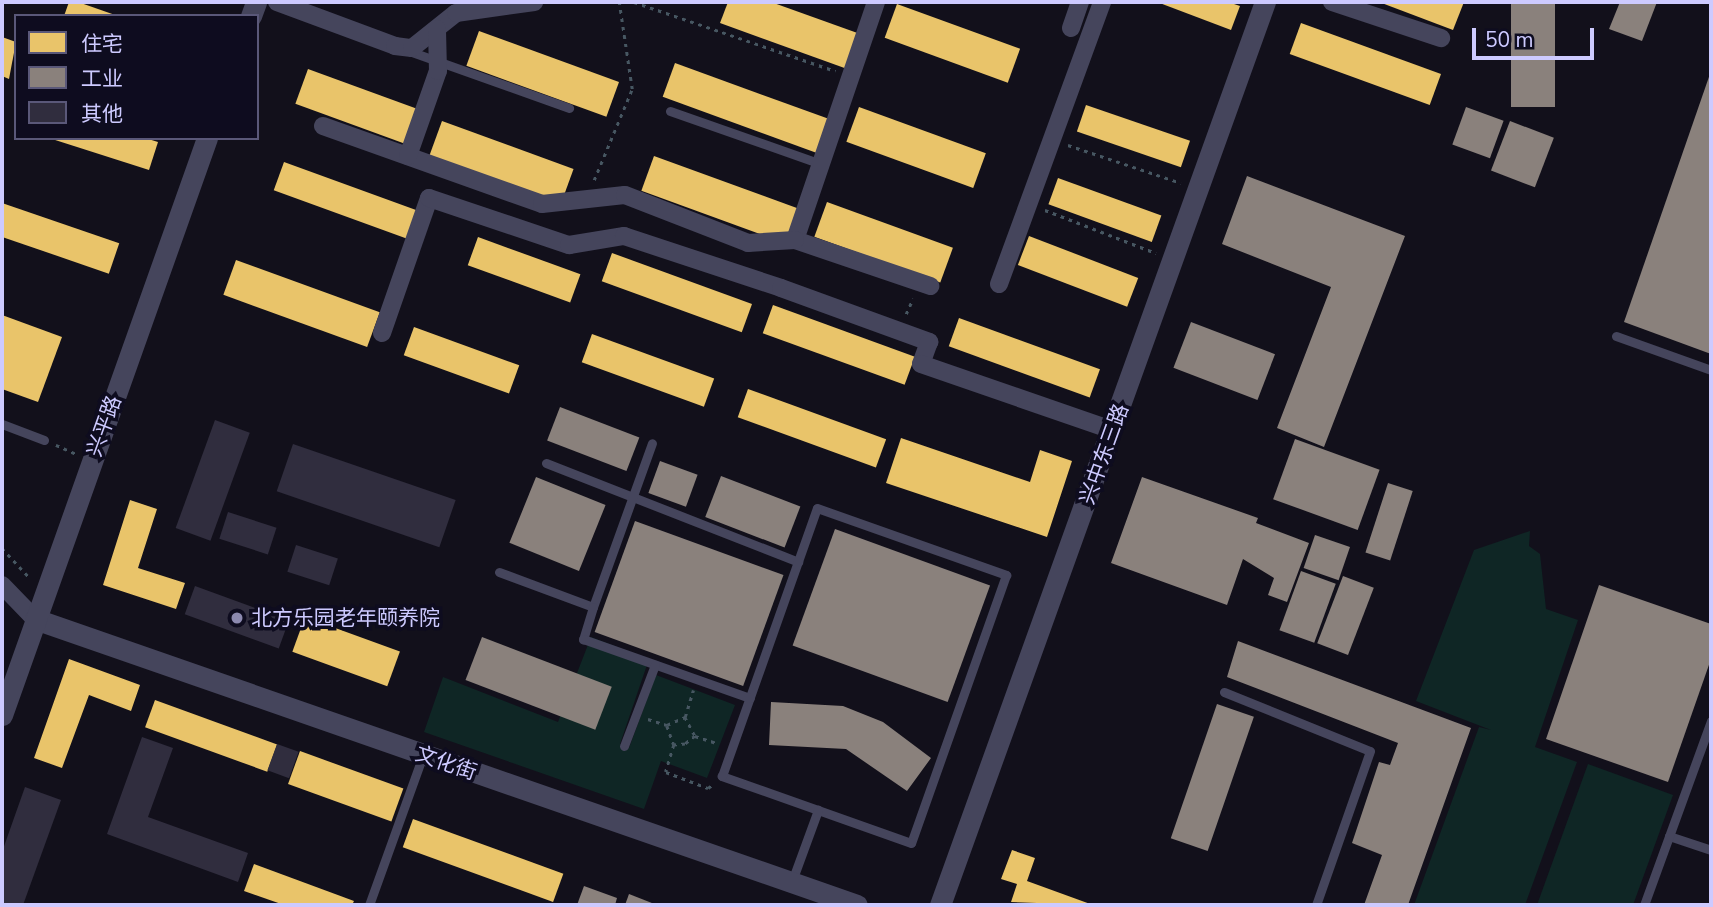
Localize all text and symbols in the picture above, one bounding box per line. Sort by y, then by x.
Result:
legend [14,14,259,140]
scale bar [1475,14,1598,58]
text: 50 m [1485,26,1534,54]
text: 住宅 [81,30,123,58]
text: 工业 [81,65,123,93]
text: 其他 [81,100,123,128]
street label: 兴平路 [81,392,127,460]
street label: 兴中东三路 [1074,400,1134,508]
place label: 北方乐园老年颐养院 [251,605,440,631]
marker: 北方乐园老年颐养院 [229,610,245,626]
street label: 文化街 [412,741,480,785]

